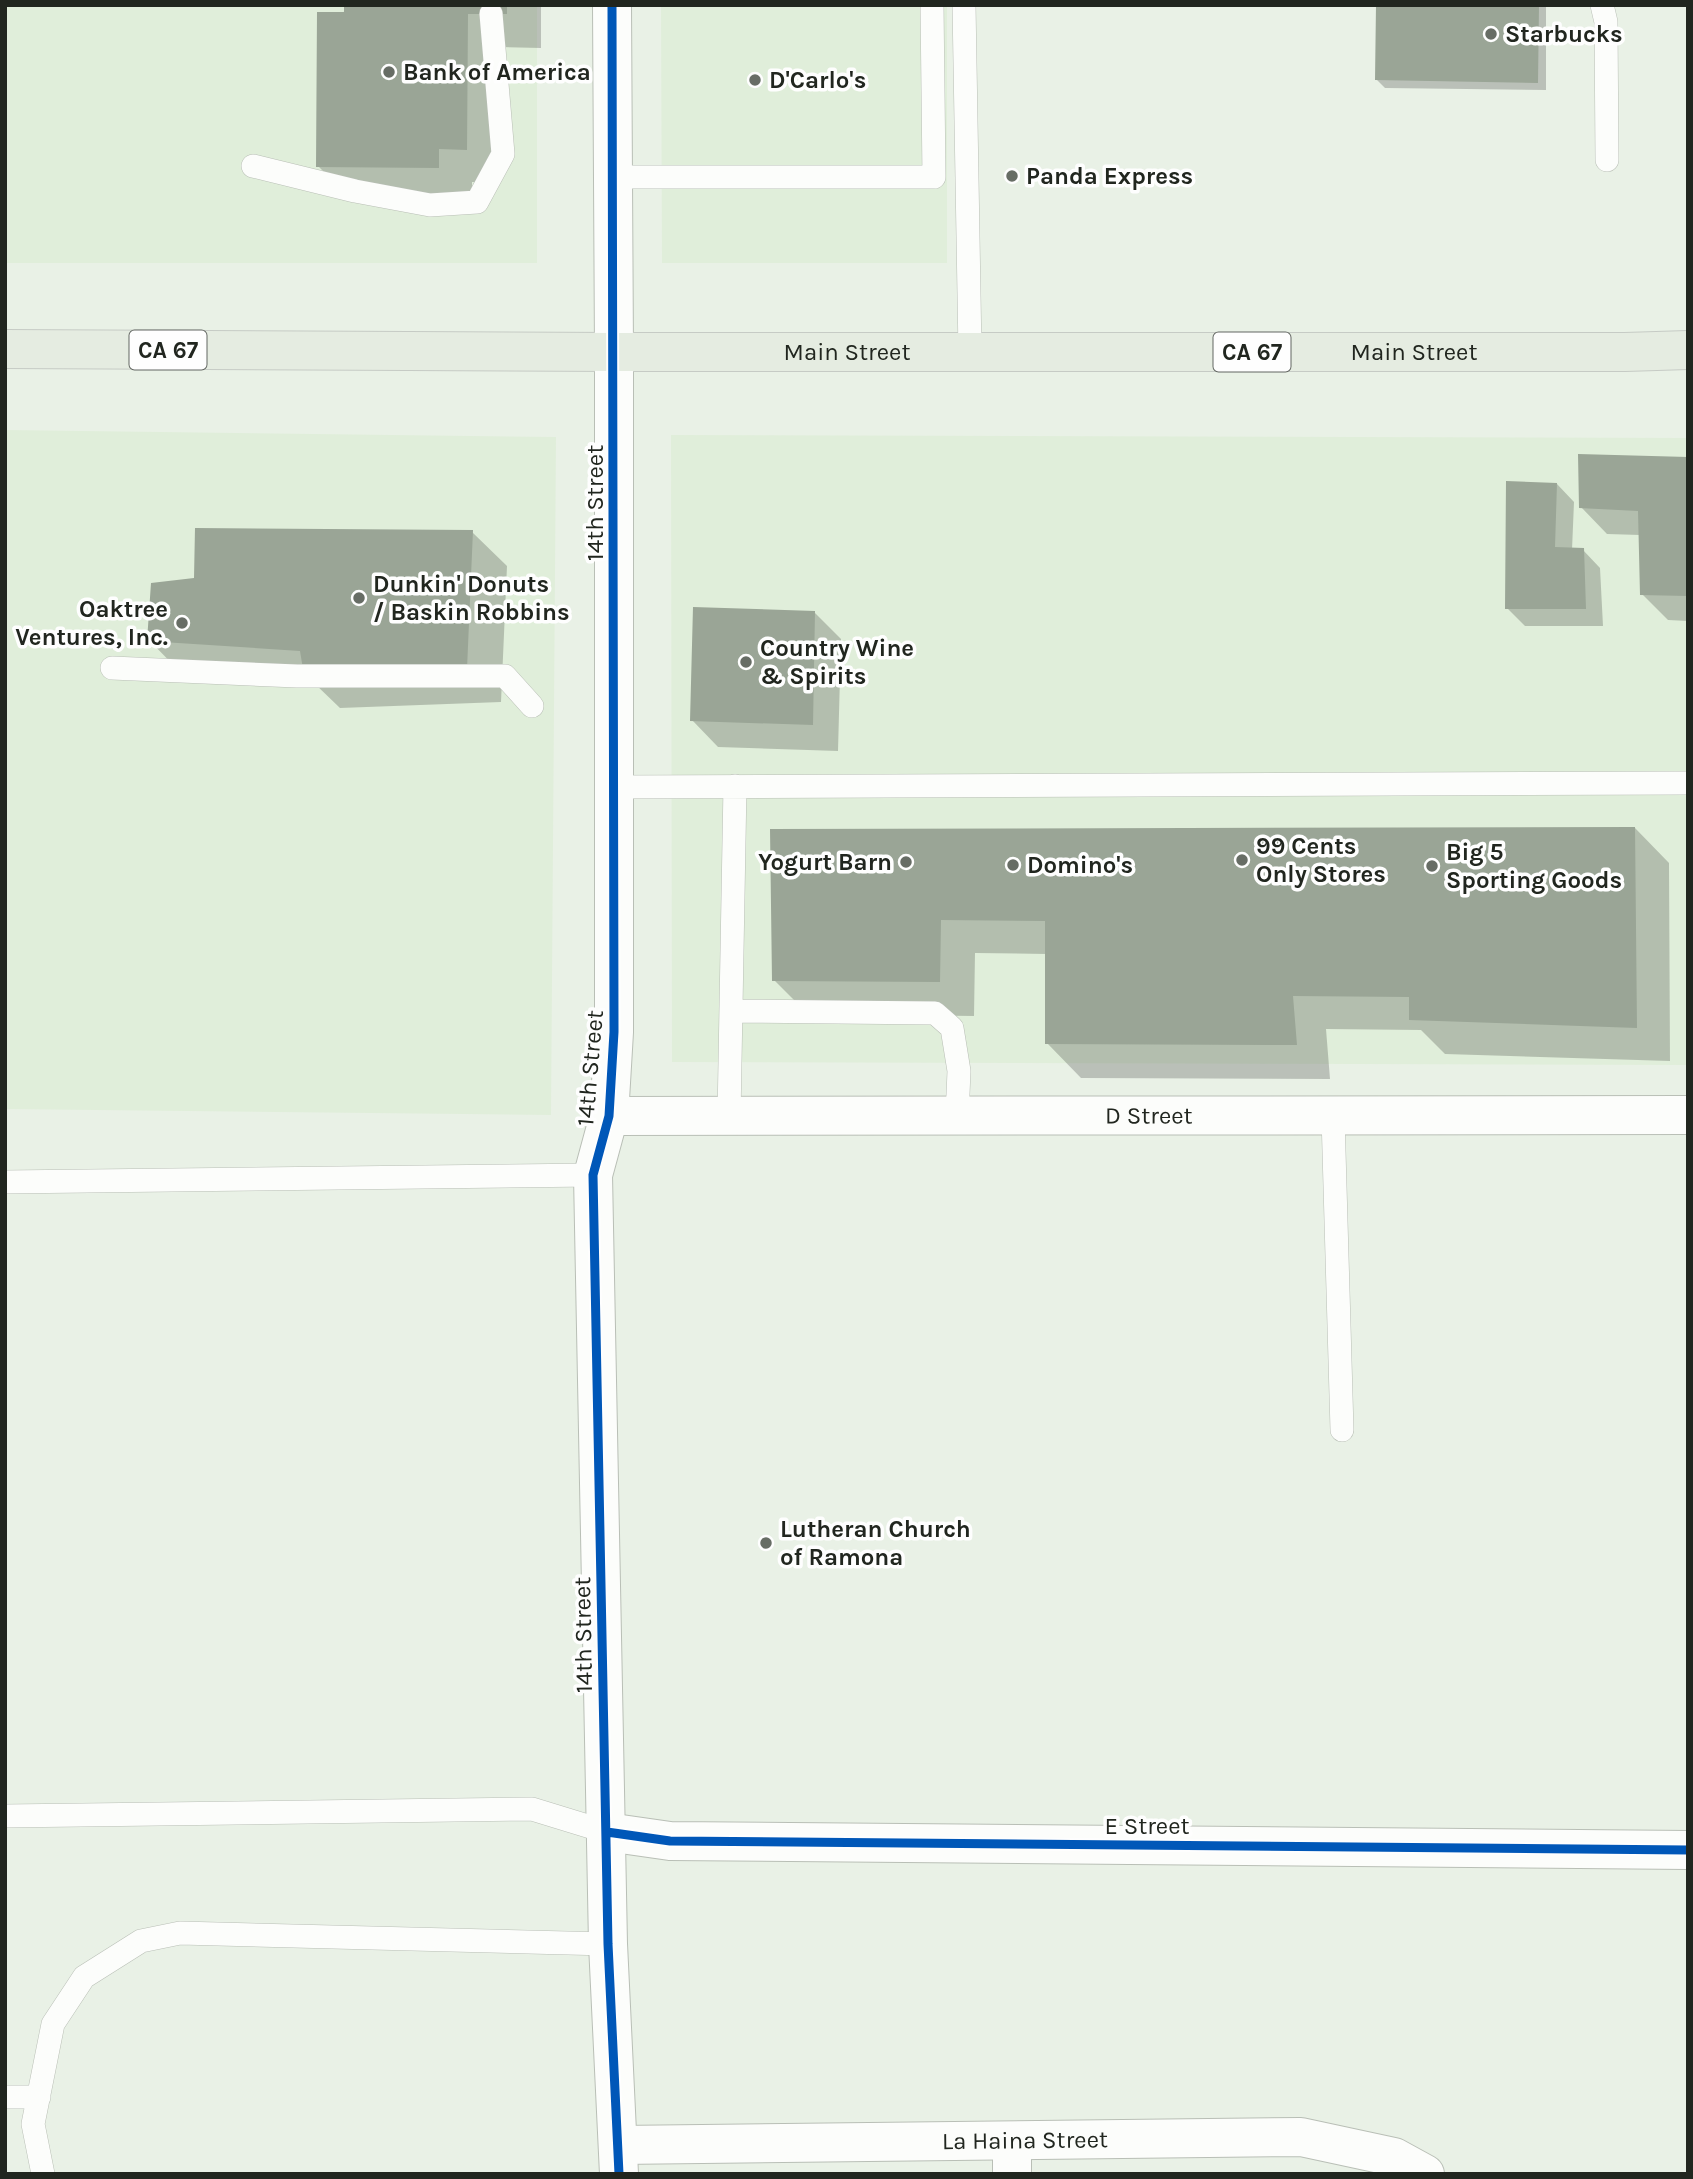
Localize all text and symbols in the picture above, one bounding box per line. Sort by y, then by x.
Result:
place label: Starbucks [1505,20,1623,48]
marker: Starbucks [1483,26,1499,42]
place label: Bank of America [403,58,591,86]
marker: Bank of America [381,64,397,80]
place label: D'Carlo's [769,66,866,94]
marker: D'Carlo's [747,72,763,88]
place label: Panda Express [1026,162,1193,190]
marker: Panda Express [1004,168,1020,184]
road number: CA 67 [130,330,206,370]
road number: CA 67 [1214,332,1290,372]
street label: Main Street [784,338,910,366]
street label: Main Street [1351,338,1477,366]
street label: 14th Street [581,445,609,561]
place label: Dunkin' Donuts / Baskin Robbins [373,570,570,626]
marker: Dunkin' Donuts / Baskin Robbins [351,590,367,606]
place label: Oaktree Ventures, Inc. [15,595,168,651]
marker: Oaktree Ventures, Inc. [174,615,190,631]
place label: Country Wine & Spirits [760,634,914,690]
marker: Country Wine & Spirits [738,654,754,670]
place label: 99 Cents Only Stores [1256,832,1386,888]
place label: Big 5 Sporting Goods [1446,838,1622,894]
place label: Yogurt Barn [758,848,892,876]
place label: Domino's [1027,851,1133,879]
marker: 99 Cents Only Stores [1234,852,1250,868]
marker: Yogurt Barn [898,854,914,870]
marker: Domino's [1005,857,1021,873]
marker: Big 5 Sporting Goods [1424,858,1440,874]
street label: 14th Street [571,1009,609,1127]
street label: D Street [1105,1101,1193,1130]
place label: Lutheran Church of Ramona [780,1515,971,1571]
marker: Lutheran Church of Ramona [758,1535,774,1551]
street label: 14th Street [568,1577,598,1693]
street label: E Street [1104,1812,1190,1840]
street label: La Haina Street [942,2125,1108,2155]

